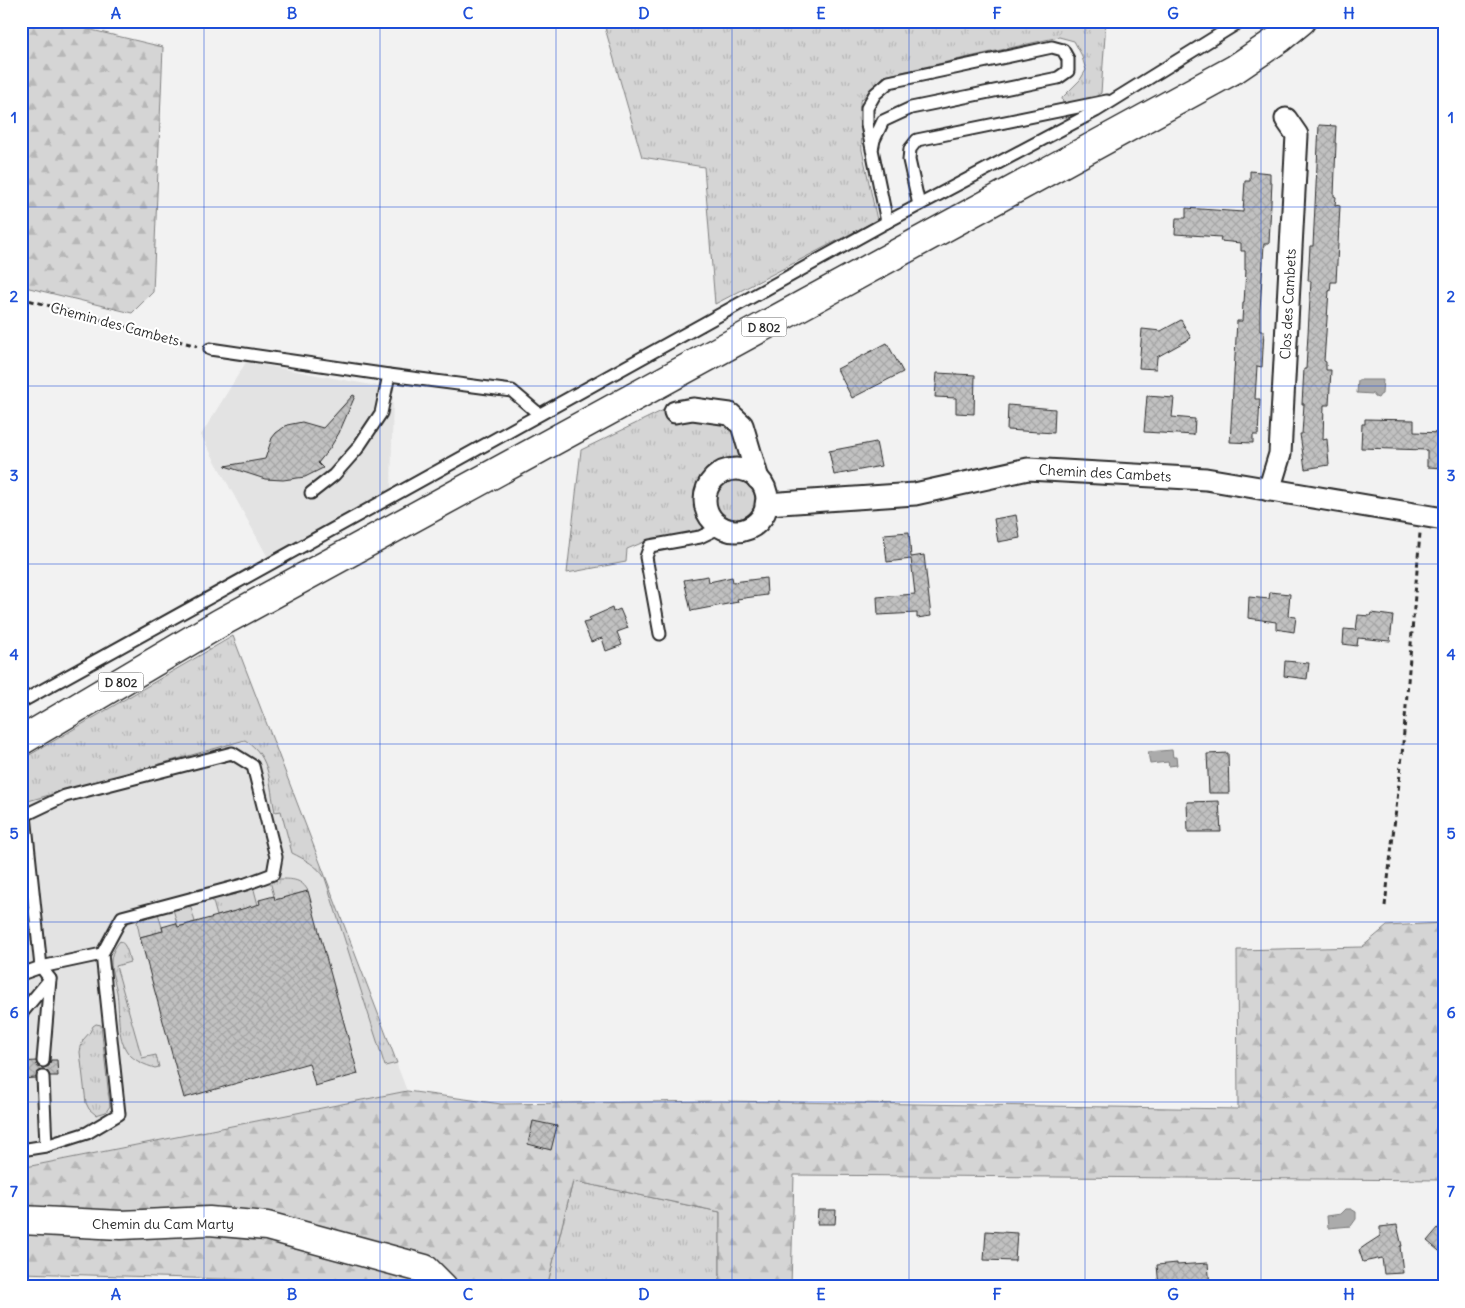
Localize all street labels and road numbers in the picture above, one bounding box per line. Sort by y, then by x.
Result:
street label: Clos des Cambets [1276,248,1300,360]
street label: Chemin des Cambets [49,298,181,350]
road number: D 802 [742,318,786,337]
street label: Chemin des Cambets [1038,461,1172,485]
road number: D 802 [98,672,144,692]
street label: Chemin du Cam Marty [92,1215,234,1233]

